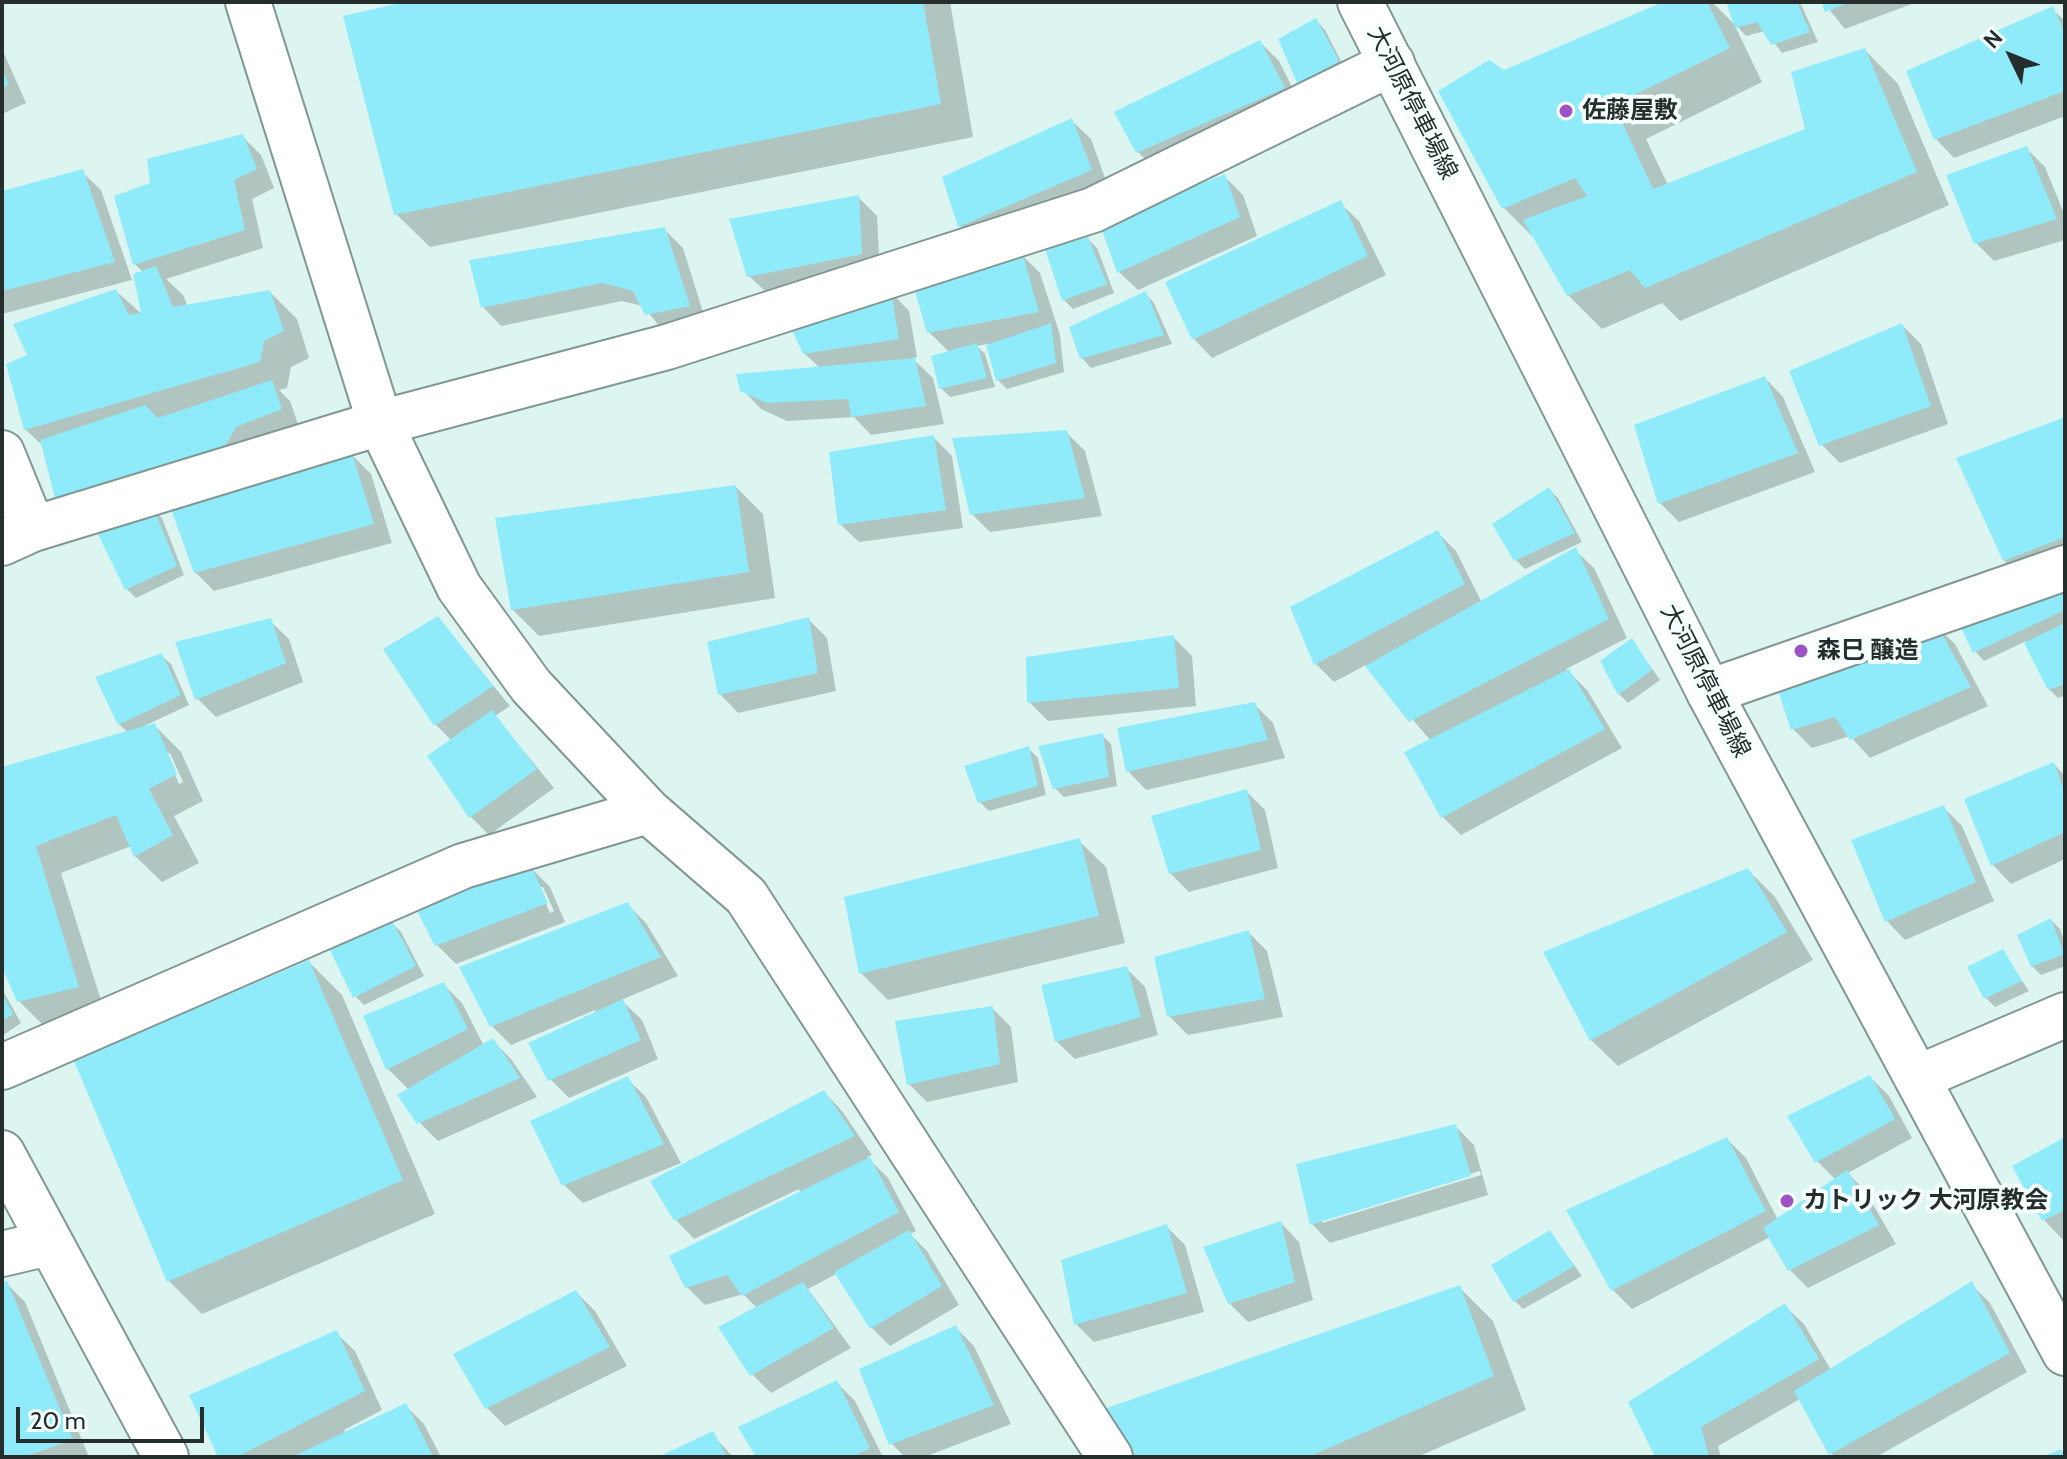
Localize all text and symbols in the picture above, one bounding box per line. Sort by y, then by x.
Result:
north arrow [1971,16,2051,96]
street label: 大河原停車場線 [1361,22,1463,184]
text: N [1978,24,2008,54]
place label: 佐藤屋敷 [1582,97,1678,125]
marker: 佐藤屋敷 [1557,102,1575,120]
street label: 大河原停車場線 [1654,600,1756,762]
place label: 森巳 醸造 [1817,637,1918,665]
marker: 森巳 醸造 [1792,642,1810,660]
place label: カトリック 大河原教会 [1803,1187,2048,1215]
marker: カトリック 大河原教会 [1778,1192,1796,1210]
scale bar [20,1391,208,1441]
text: 20 m [30,1406,86,1435]

